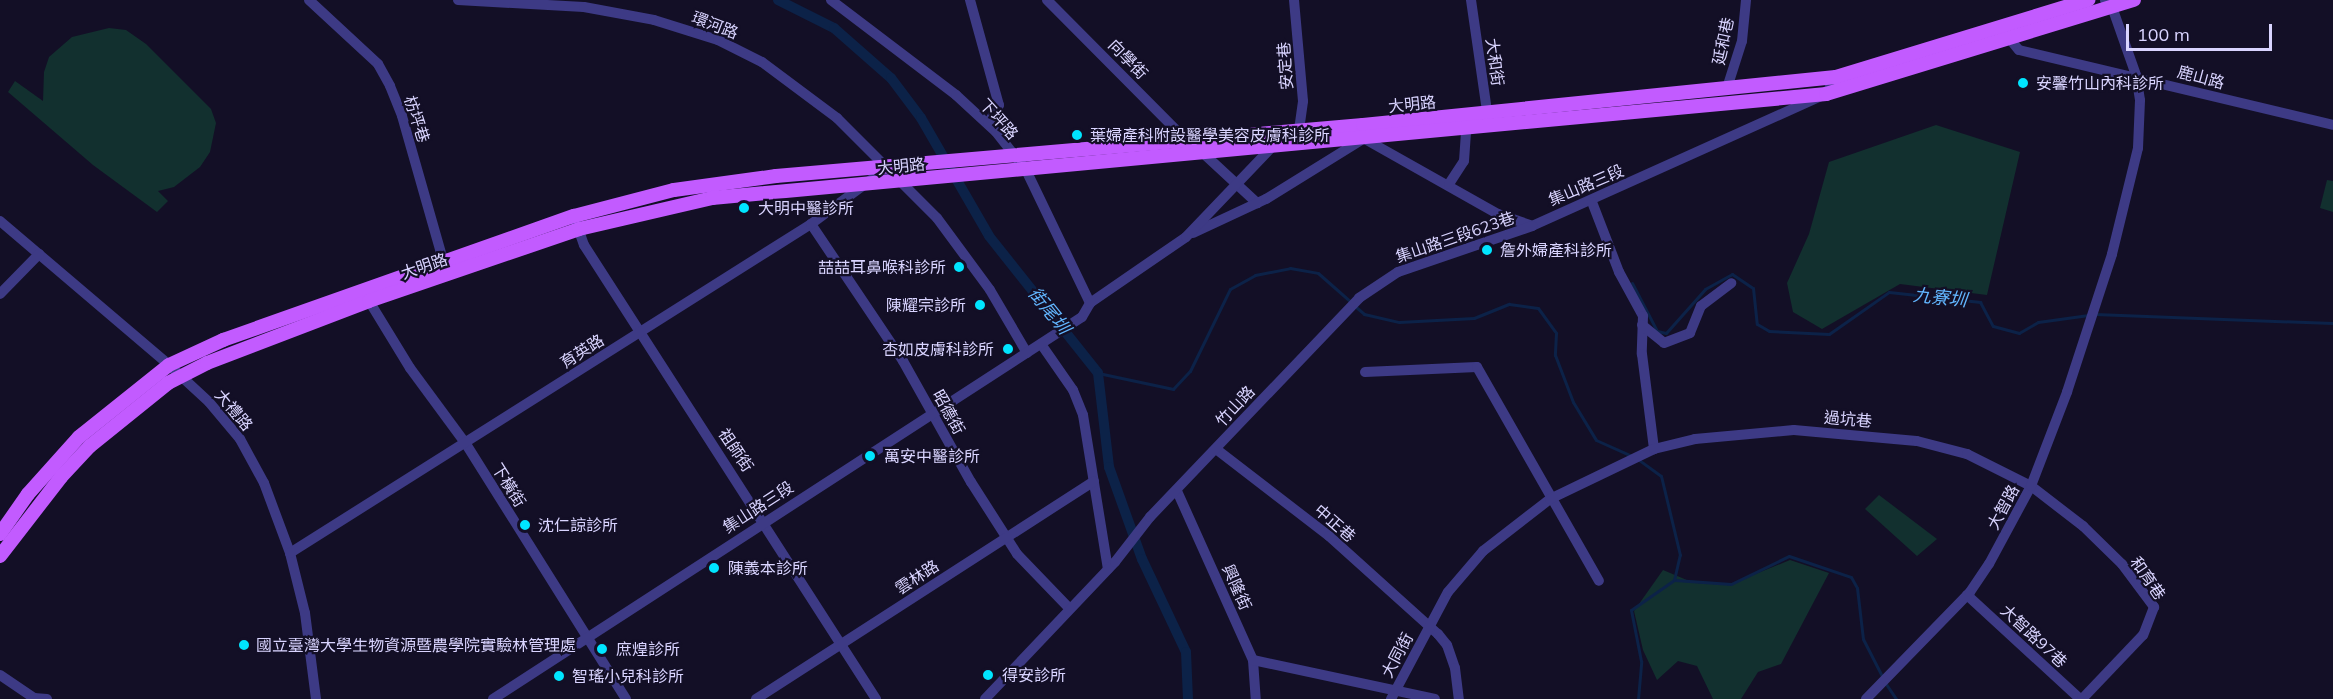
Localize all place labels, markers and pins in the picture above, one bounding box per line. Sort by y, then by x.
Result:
place label: 安馨竹山內科診所 [2036,73,2164,93]
marker: 安馨竹山內科診所 [2014,74,2032,92]
place label: 葉婦產科附設醫學美容皮膚科診所 [1090,125,1330,145]
marker: 葉婦產科附設醫學美容皮膚科診所 [1068,126,1086,144]
place label: 大明中醫診所 [758,198,854,218]
marker: 大明中醫診所 [735,199,753,217]
place label: 詹外婦產科診所 [1500,240,1612,260]
marker: 詹外婦產科診所 [1478,241,1496,259]
place label: 喆喆耳鼻喉科診所 [818,257,946,277]
marker: 喆喆耳鼻喉科診所 [950,258,968,276]
place label: 陳耀宗診所 [886,295,966,315]
marker: 陳耀宗診所 [971,296,989,314]
place label: 杏如皮膚科診所 [882,339,994,359]
marker: 杏如皮膚科診所 [999,340,1017,358]
place label: 萬安中醫診所 [884,446,980,466]
marker: 萬安中醫診所 [861,447,879,465]
place label: 沈仁諒診所 [538,515,618,535]
marker: 沈仁諒診所 [516,516,534,534]
place label: 陳義本診所 [728,558,808,578]
marker: 陳義本診所 [705,559,723,577]
place label: 國立臺灣大學生物資源暨農學院實驗林管理處 [256,635,576,655]
marker: 國立臺灣大學生物資源暨農學院實驗林管理處 [237,638,251,652]
place label: 庶煌診所 [616,639,680,659]
marker: 庶煌診所 [593,640,611,658]
place label: 得安診所 [1002,665,1066,685]
place label: 智瑤小兒科診所 [572,666,684,686]
marker: 得安診所 [979,666,997,684]
marker: 智瑤小兒科診所 [550,667,568,685]

